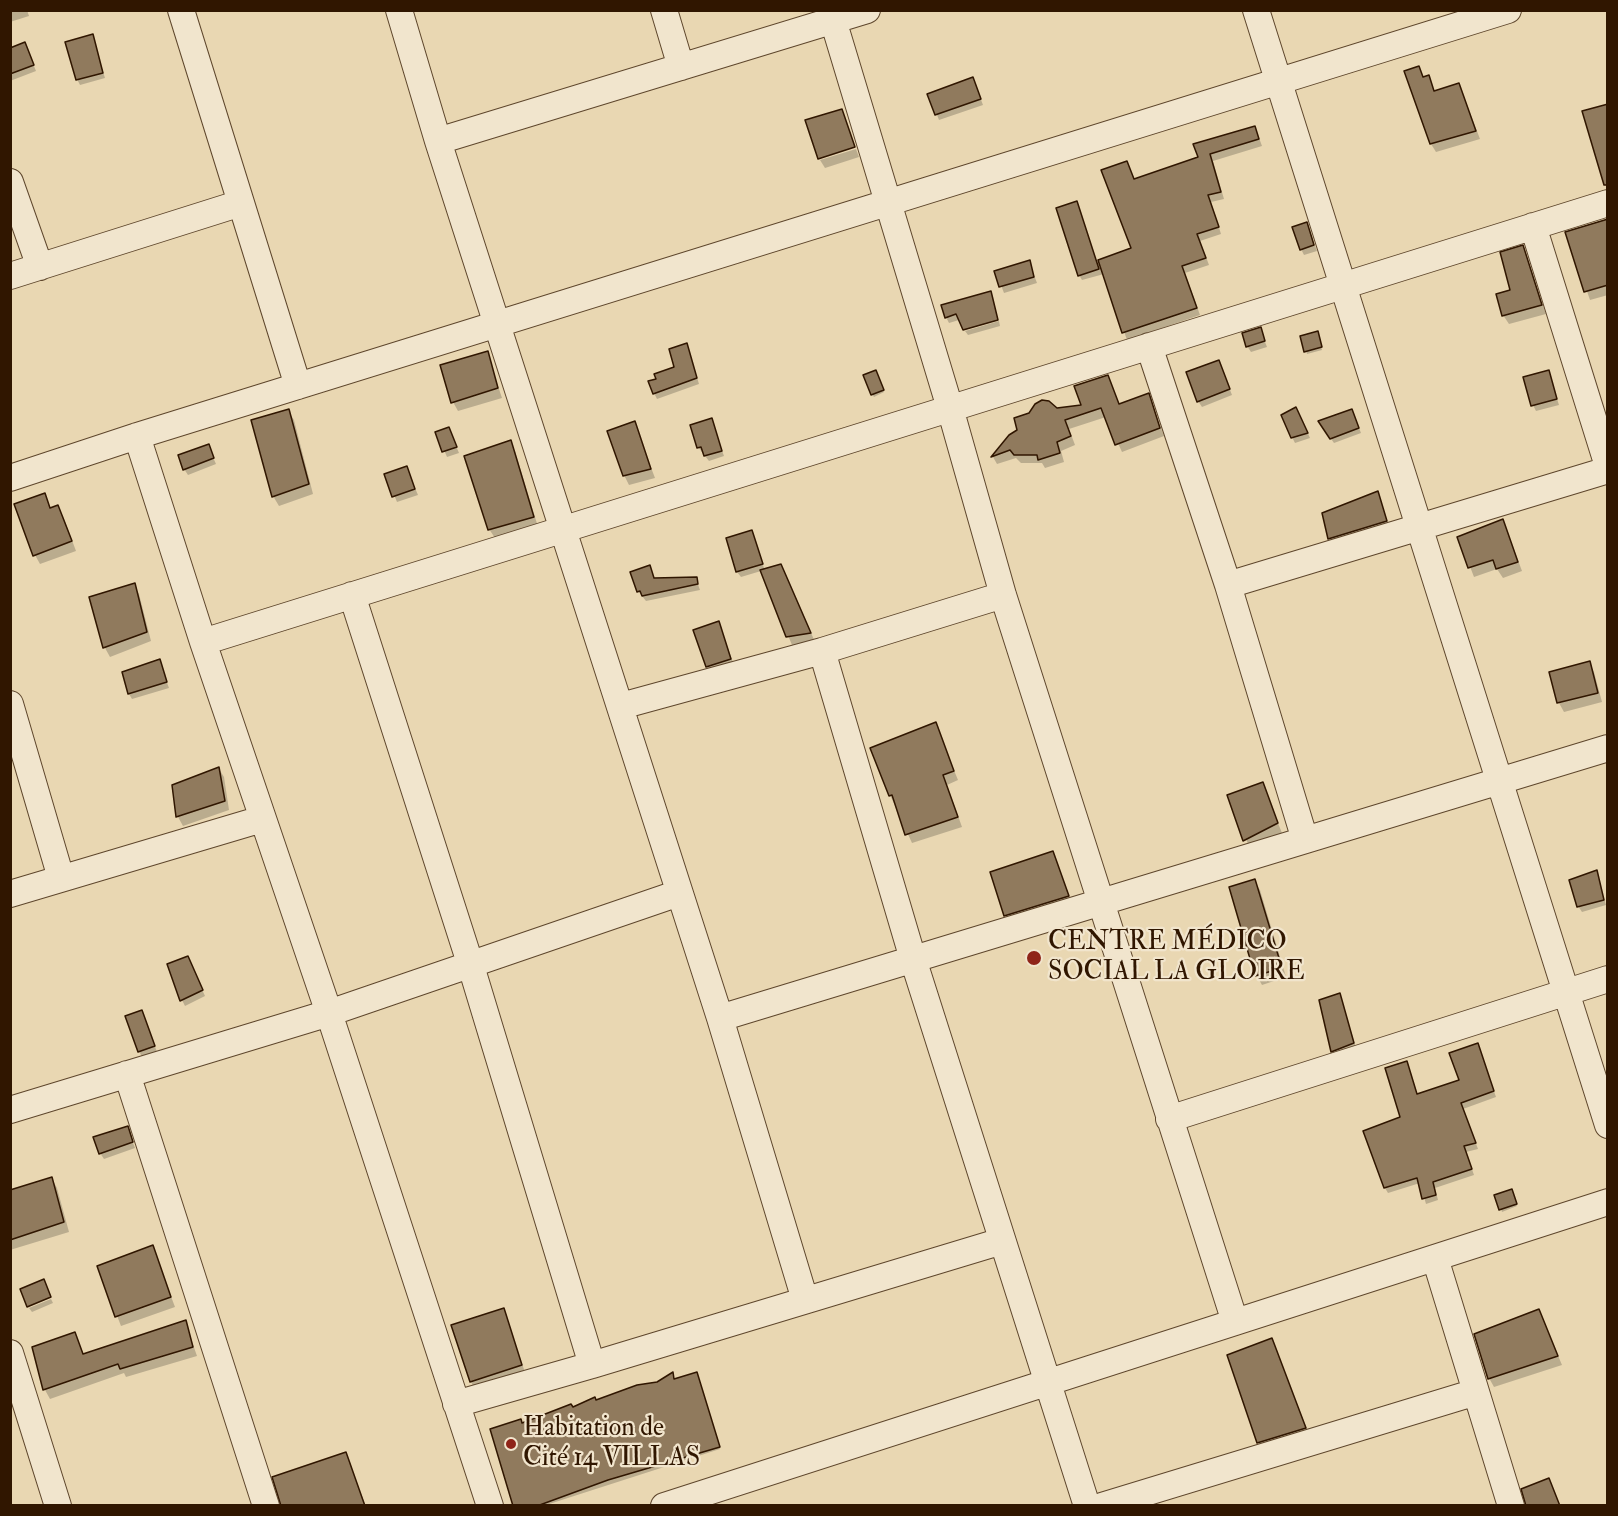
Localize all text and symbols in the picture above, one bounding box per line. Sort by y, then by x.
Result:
place label: CENTRE MÉDICO SOCIAL LA GLOIRE [1048,927,1305,988]
marker: CENTRE MÉDICO SOCIAL LA GLOIRE [1025,949,1043,967]
place label: Habitation de Cité 14 VILLAS [523,1413,700,1474]
marker: Habitation de Cité 14 VILLAS [504,1437,518,1451]

